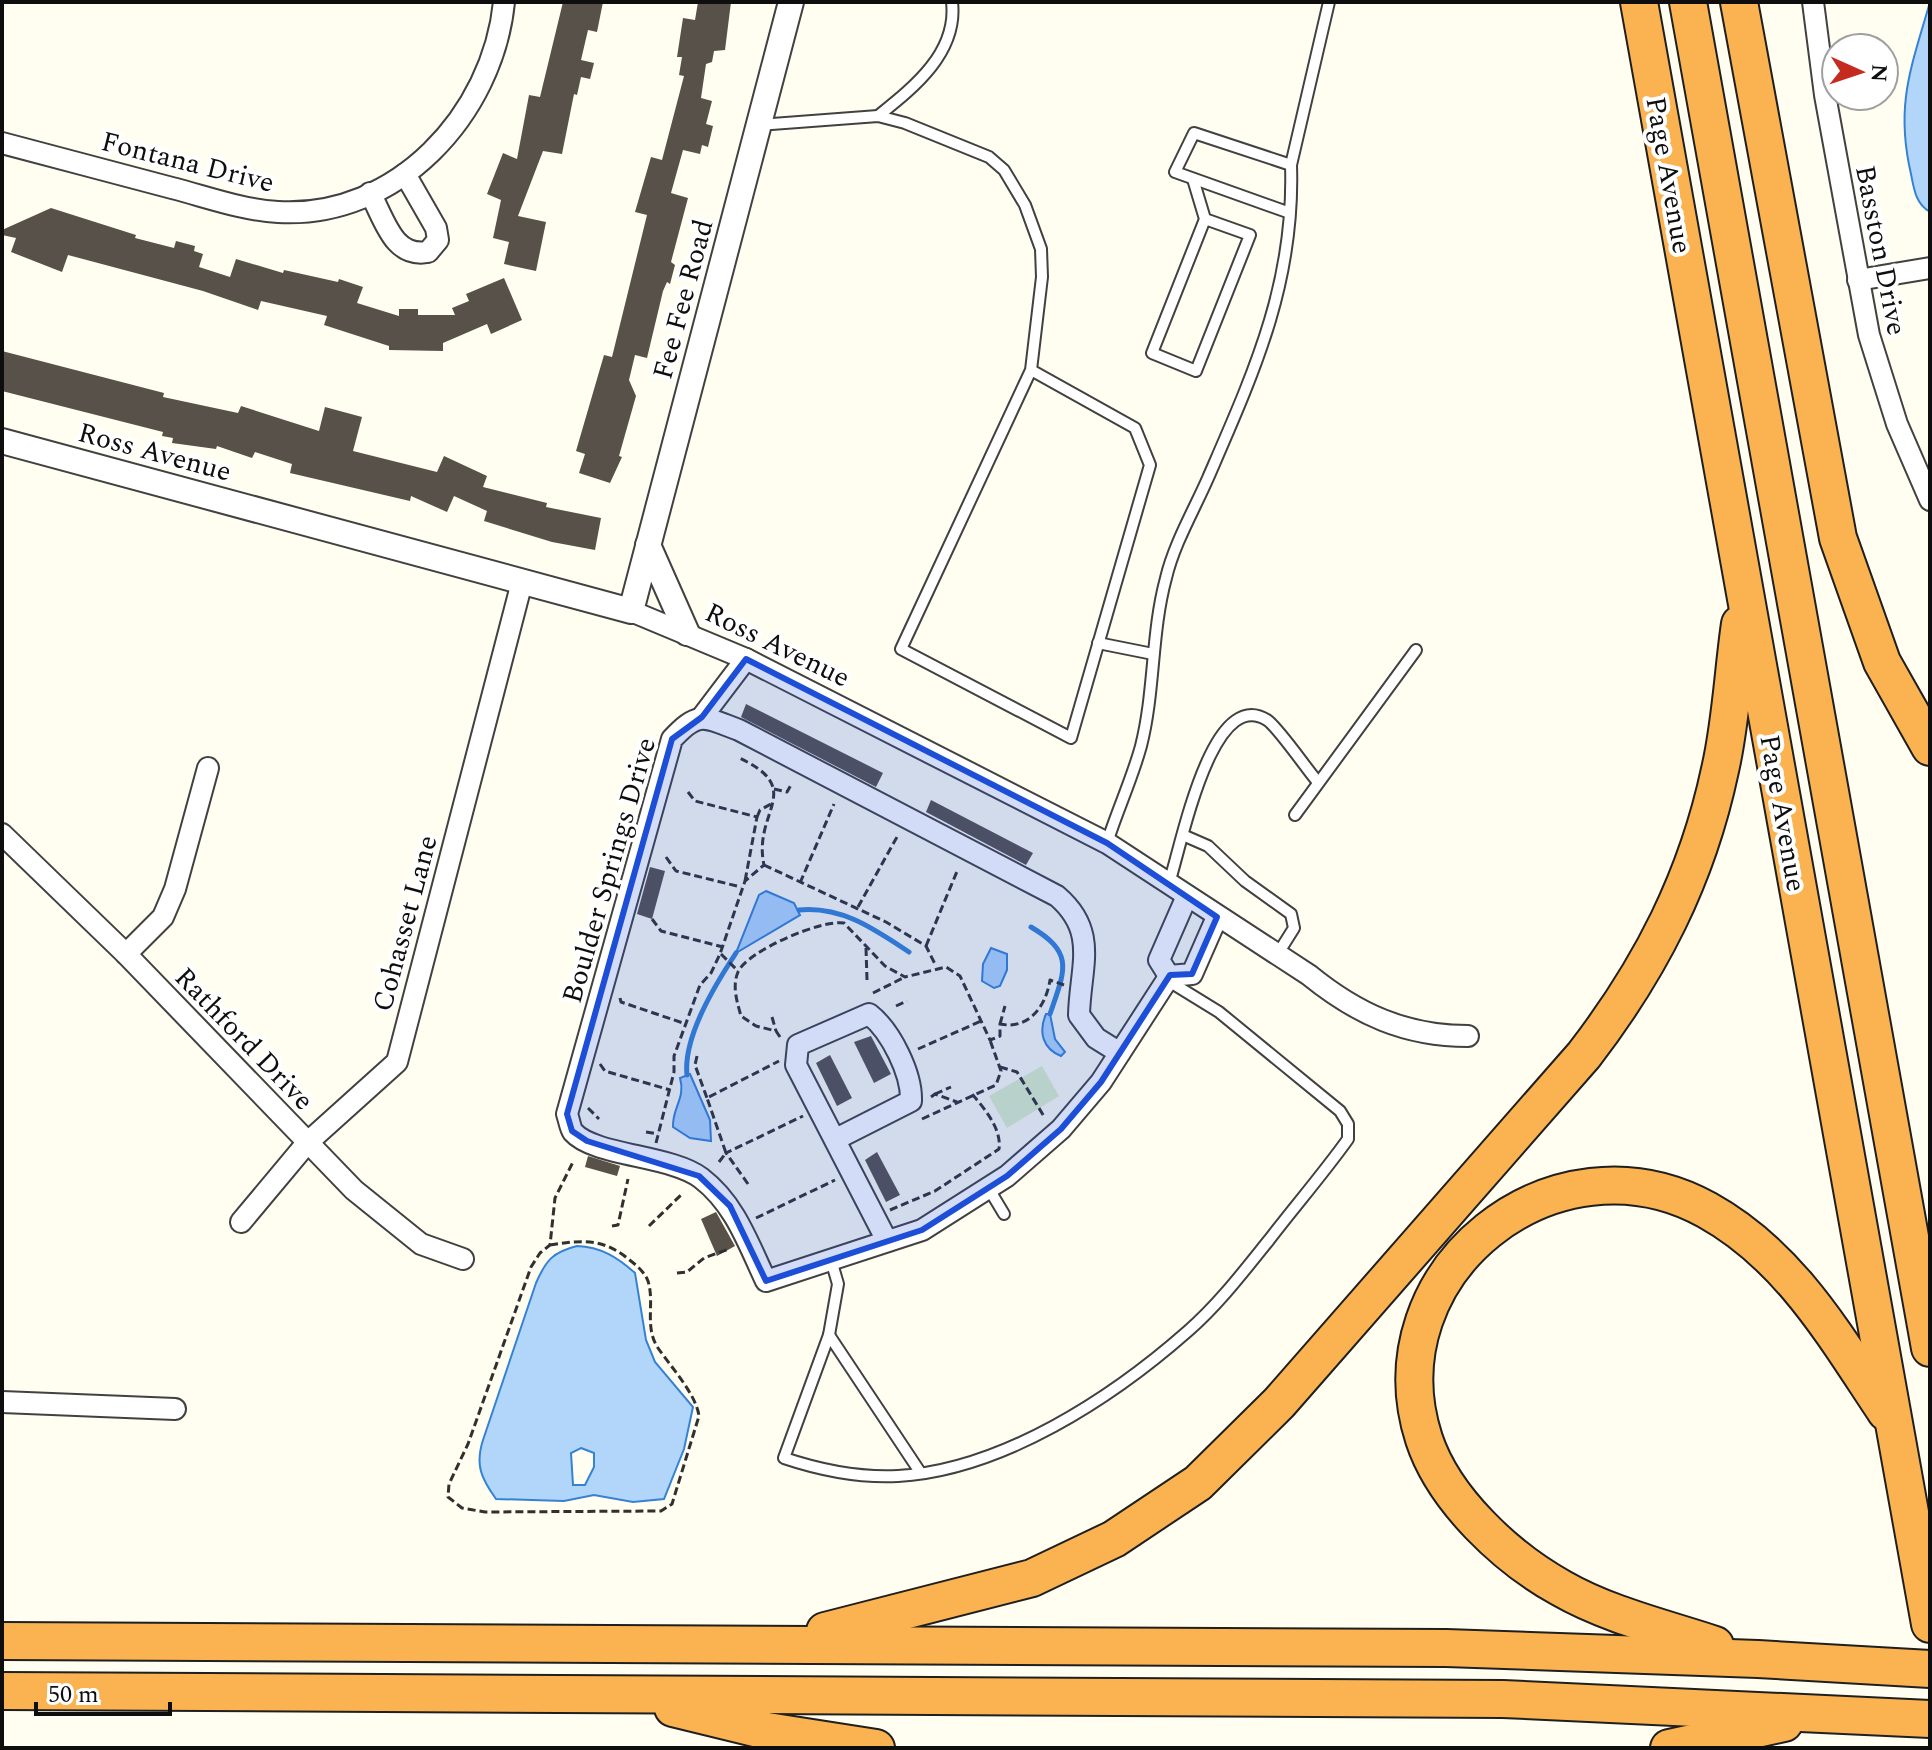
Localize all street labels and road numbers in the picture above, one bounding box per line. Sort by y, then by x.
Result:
street label: Page Avenue [1634,93,1703,257]
street label: Fontana Drive [97,120,279,205]
street label: Basston Drive [1843,161,1918,339]
street label: Fee Fee Road [641,215,725,384]
street label: Ross Avenue [73,411,236,494]
street label: Ross Avenue [697,592,857,699]
street label: Page Avenue [1748,731,1817,895]
street label: Boulder Springs Drive [551,733,668,1008]
street label: Cohasset Lane [361,830,450,1016]
street label: Rathford Drive [164,957,324,1121]

